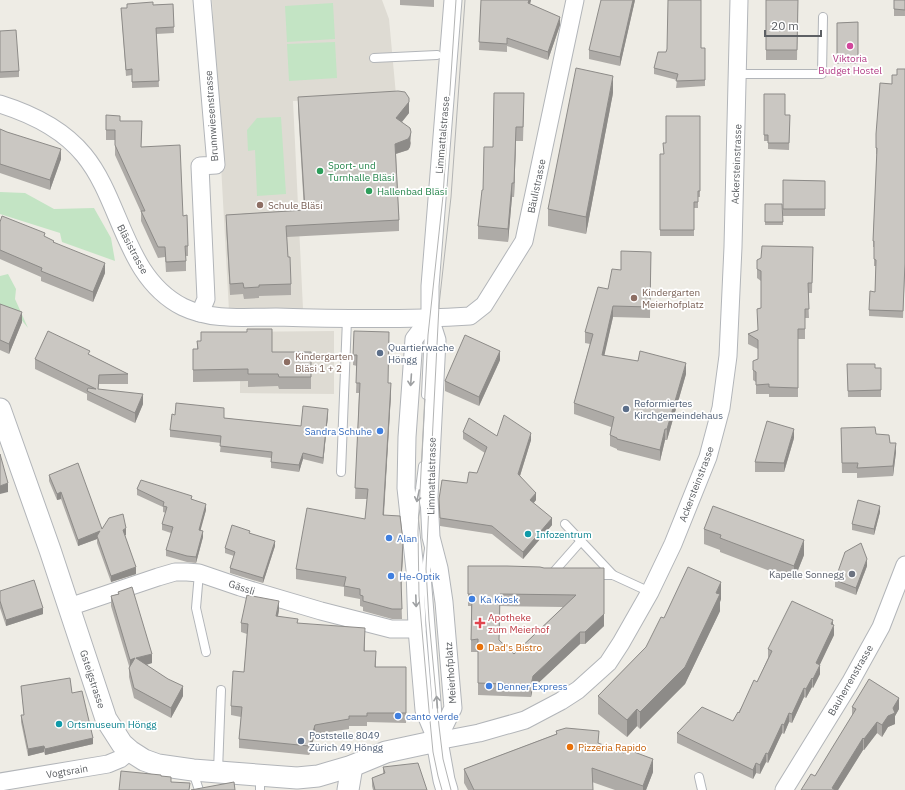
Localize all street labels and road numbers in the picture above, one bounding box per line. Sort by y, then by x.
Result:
street label: Brunnwiesenstrasse [202,69,221,162]
street label: Limmattalstrasse [433,95,452,174]
street label: Ackersteinstrasse [729,123,744,204]
street label: Bäulistrasse [524,157,549,214]
street label: Bläsistrasse [114,222,151,277]
street label: Limmattalstrasse [424,437,439,515]
street label: Ackersteinstrasse [676,444,717,524]
street label: Gässli [227,577,257,598]
street label: Meierhofplatz [442,641,459,704]
street label: Bauherrenstrasse [825,642,876,718]
street label: Gsteigstrasse [77,648,108,711]
street label: Vogtsrain [45,762,89,781]

